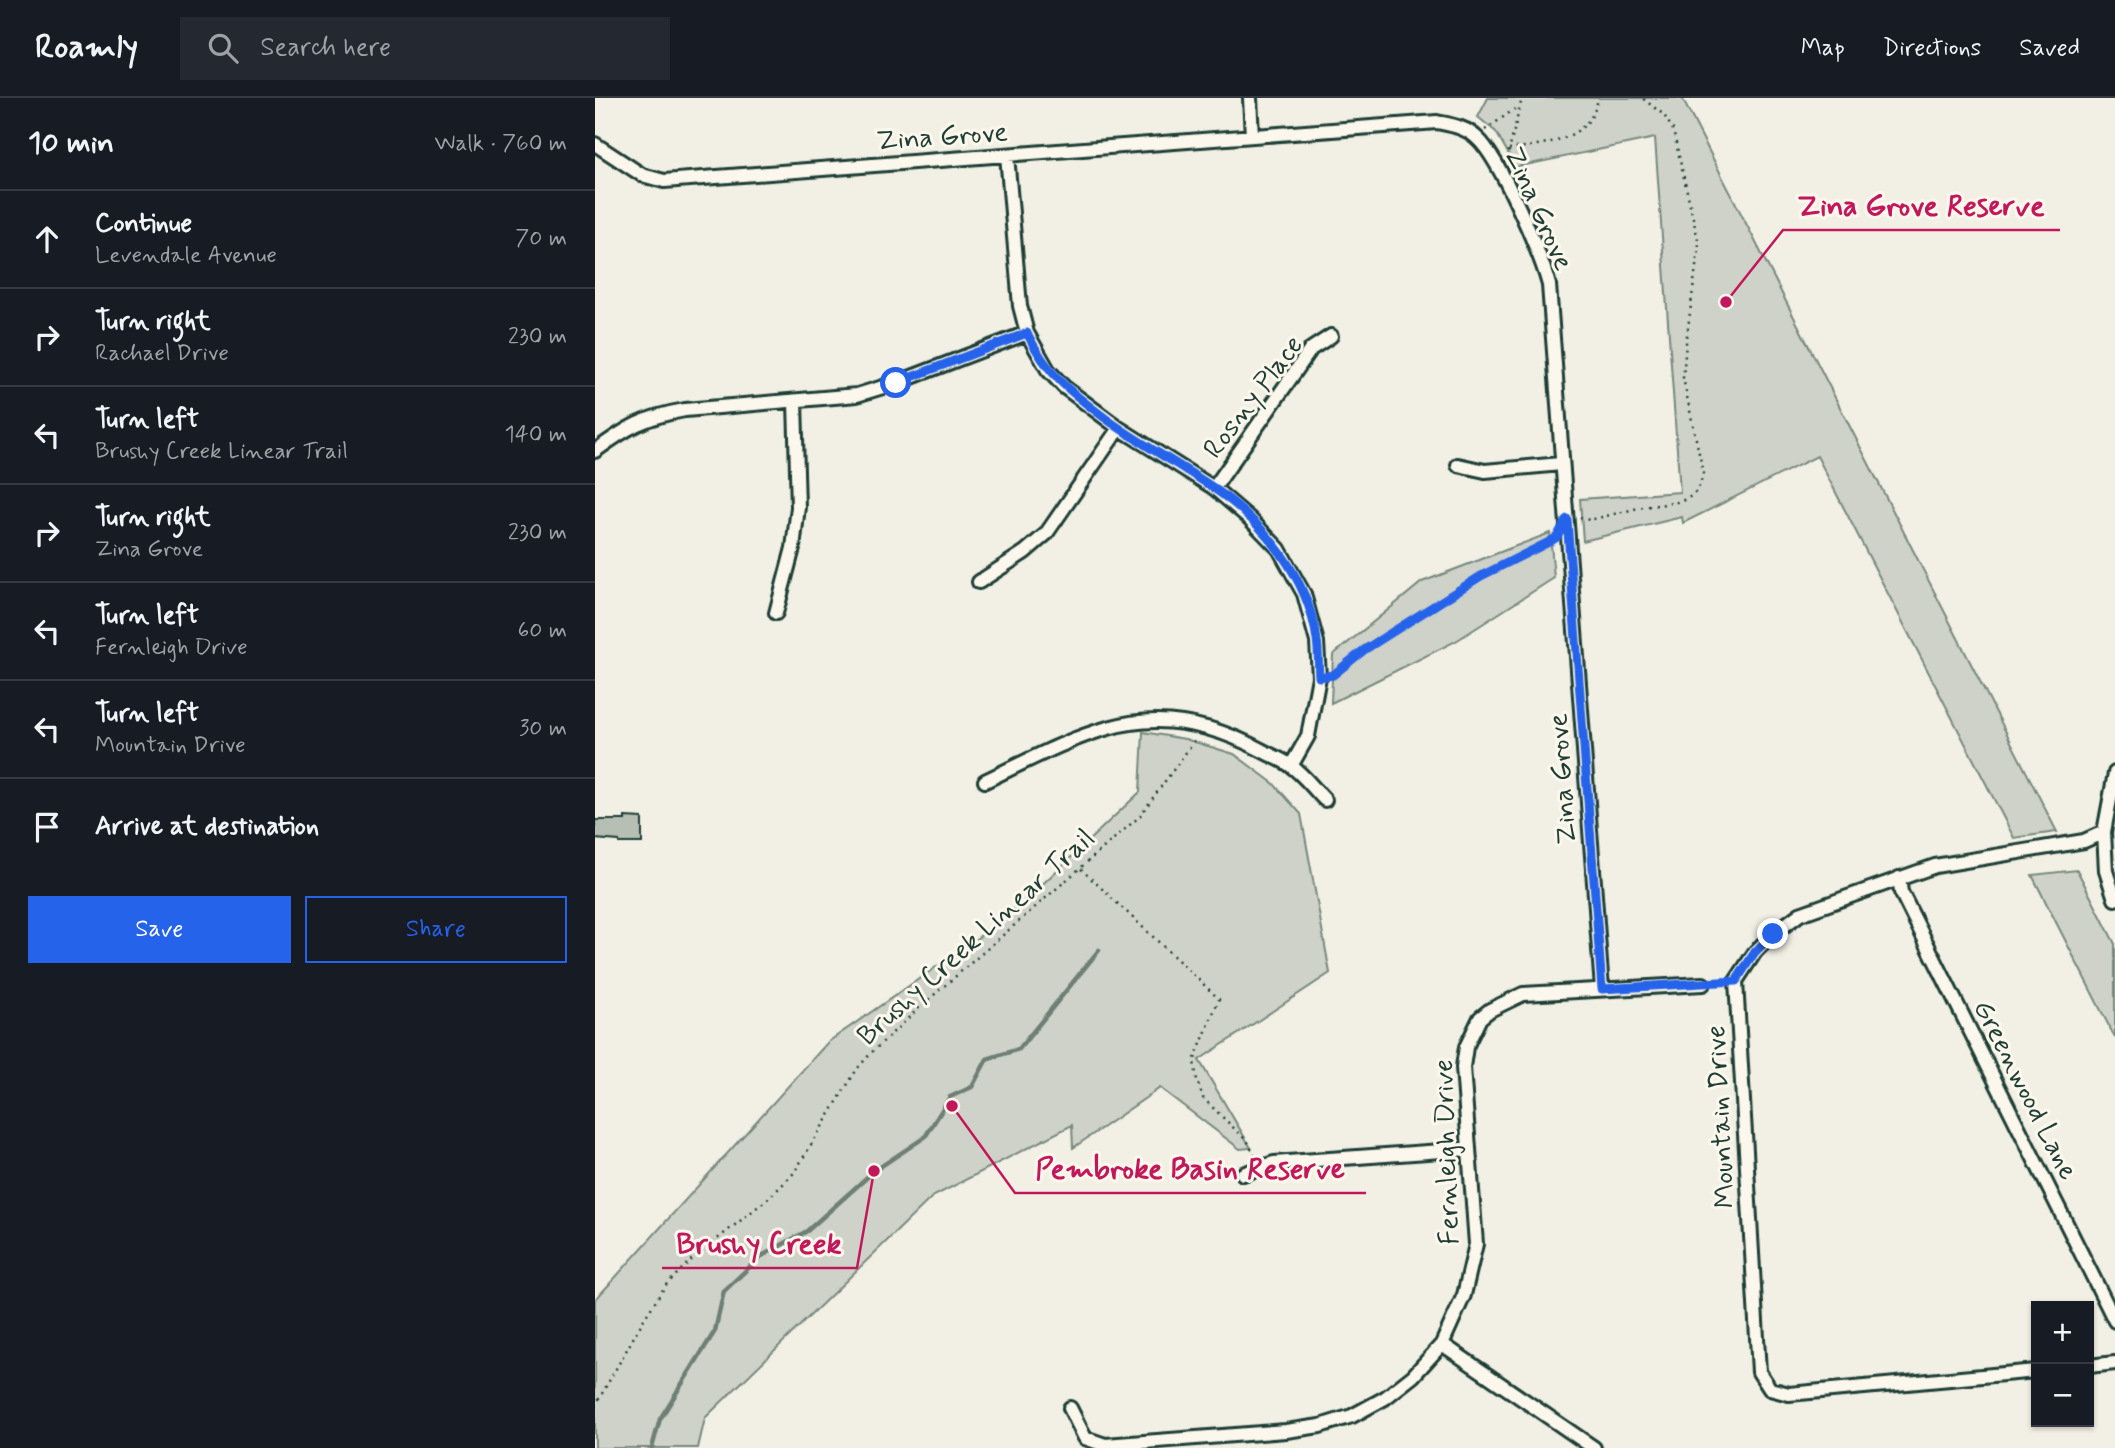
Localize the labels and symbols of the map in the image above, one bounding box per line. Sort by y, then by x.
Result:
street label: Zina Grove [875,114,1009,161]
street label: Zina Grove [1494,141,1581,277]
callout: Zina Grove Reserve [1783,179,2060,230]
text: Zina Grove Reserve [1797,187,2045,226]
street label: Rosny Place [1196,328,1312,467]
route start [880,367,911,398]
street label: Zina Grove [1540,712,1587,846]
street label: Brushy Creek Linear Trail [850,821,1103,1055]
route end [1757,918,1788,949]
street label: Greenwood Lane [1964,994,2086,1186]
street label: Mountain Drive [1698,1024,1745,1209]
street label: Fernleigh Drive [1426,1058,1469,1245]
callout: Pembroke Basin Reserve [1015,1142,1366,1193]
text: Pembroke Basin Reserve [1035,1150,1345,1189]
callout: Brushy Creek [662,1217,857,1268]
text: Brushy Creek [676,1225,842,1264]

